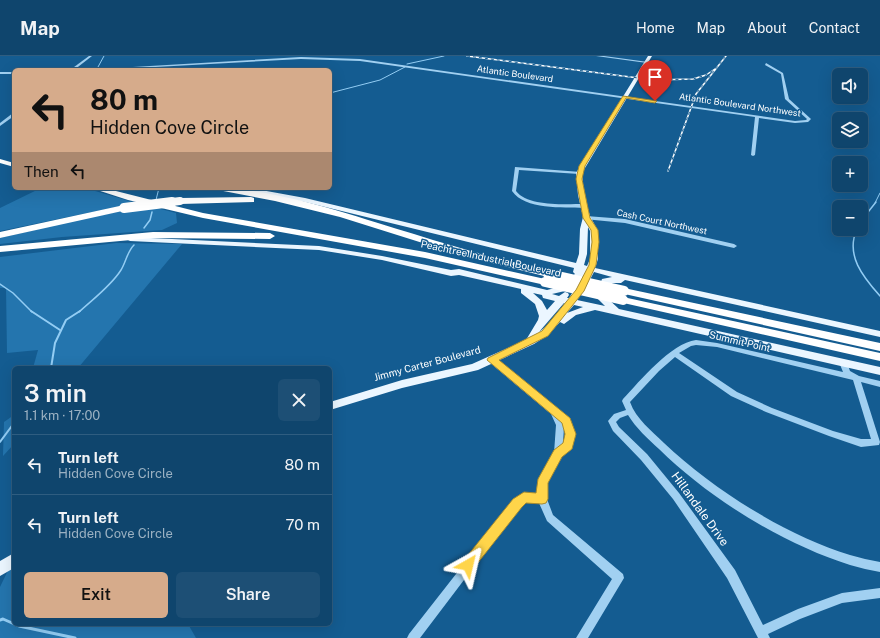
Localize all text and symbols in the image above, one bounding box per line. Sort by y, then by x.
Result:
text: Map [20,17,60,39]
text: Home [636,20,675,36]
text: Map [697,20,725,36]
text: About [747,20,787,36]
text: Contact [809,20,860,36]
pin [638,60,672,101]
street label: Atlantic Boulevard [476,63,554,84]
icon: arrive [644,66,666,88]
map controls [832,68,868,236]
button: sound [832,68,868,104]
text: 80 m [90,83,158,116]
icon: left [24,84,76,136]
street label: Atlantic Boulevard Northwest [678,91,802,119]
button: layers [832,112,868,148]
text: Hidden Cove Circle [90,117,249,138]
button: + [832,156,868,192]
icon: left [67,160,89,182]
text: Then [24,163,59,180]
button: − [832,200,868,236]
street label: Cash Court Northwest [616,207,709,237]
street label: Peachtree Industrial Boulevard [420,237,562,279]
street label: Summit Point [708,328,772,354]
street label: Jimmy Carter Boulevard [372,343,482,383]
text: 3 min [24,379,87,407]
button: close [278,379,320,421]
text: 1.1 km · 17:00 [24,408,100,423]
text: Turn left [58,449,119,466]
icon: left [24,454,46,476]
text: 80 m [285,456,320,473]
text: Hidden Cove Circle [58,466,173,481]
street label: Hillandale Drive [668,469,732,549]
text: Turn left [58,509,119,526]
icon: left [24,514,46,536]
text: 70 m [285,516,320,533]
text: Hidden Cove Circle [58,526,173,541]
position arrow [447,544,489,586]
button: Exit [24,572,168,618]
button: Share [176,572,320,618]

